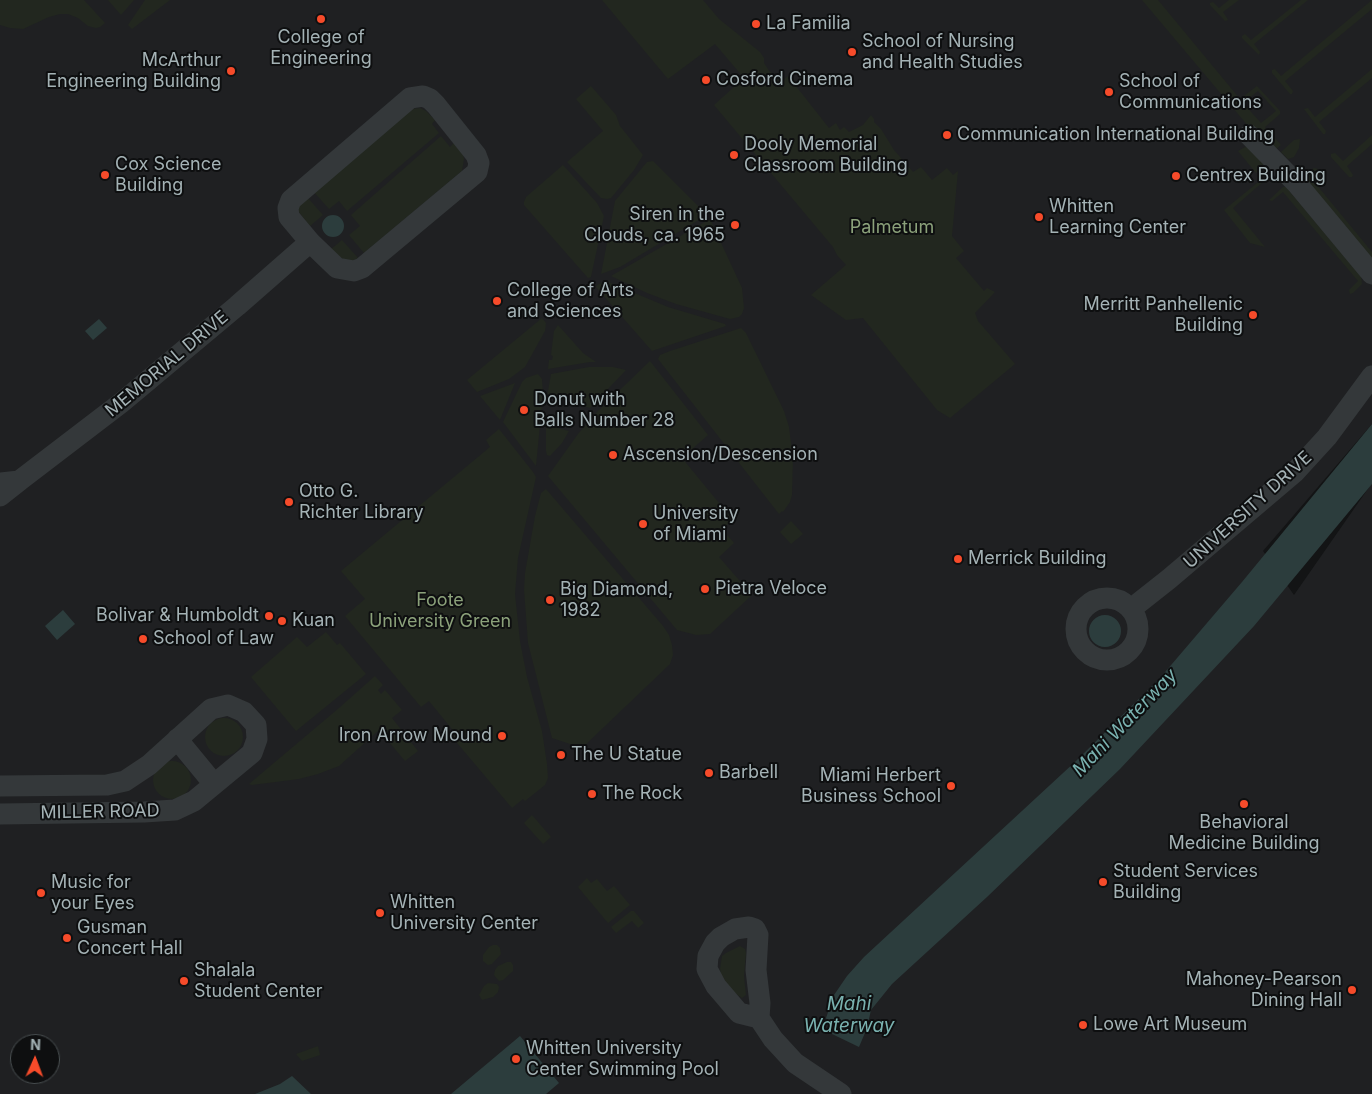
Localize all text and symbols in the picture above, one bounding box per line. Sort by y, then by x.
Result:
marker: College of Engineering [315,13,327,25]
place label: La Familia [766,13,851,35]
marker: La Familia [750,18,762,30]
place label: College of Engineering [270,27,372,70]
place label: School of Nursing and Health Studies [862,31,1023,74]
marker: School of Nursing and Health Studies [846,46,858,58]
place label: McArthur Engineering Building [46,50,221,92]
marker: McArthur Engineering Building [225,65,237,77]
place label: Cosford Cinema [716,69,853,91]
place label: School of Communications [1119,71,1262,114]
marker: Cosford Cinema [700,74,712,86]
marker: School of Communications [1103,86,1115,98]
place label: Communication International Building [957,124,1274,146]
marker: Communication International Building [941,129,953,141]
place label: Dooly Memorial Classroom Building [744,134,908,176]
marker: Dooly Memorial Classroom Building [728,149,740,161]
place label: Cox Science Building [115,154,222,196]
place label: Centrex Building [1186,165,1326,187]
marker: Cox Science Building [99,169,111,181]
marker: Centrex Building [1170,170,1182,182]
place label: Whitten Learning Center [1049,196,1186,238]
place label: Siren in the Clouds, ca. 1965 [584,204,725,246]
marker: Whitten Learning Center [1033,211,1045,223]
park label: Palmetum [850,217,934,239]
marker: Siren in the Clouds, ca. 1965 [729,219,741,231]
place label: College of Arts and Sciences [507,280,634,322]
place label: Merritt Panhellenic Building [1084,294,1243,336]
marker: College of Arts and Sciences [491,295,503,307]
street label: MEMORIAL DRIVE [101,306,233,422]
marker: Merritt Panhellenic Building [1247,309,1259,321]
place label: Donut with Balls Number 28 [534,389,675,432]
marker: Donut with Balls Number 28 [518,404,530,416]
place label: Ascension/Descension [623,444,818,466]
street label: UNIVERSITY DRIVE [1180,447,1316,573]
marker: Ascension/Descension [607,449,619,461]
place label: Otto G. Richter Library [299,481,424,524]
marker: Otto G. Richter Library [283,496,295,508]
place label: University of Miami [653,503,739,546]
marker: University of Miami [637,518,649,530]
place label: Merrick Building [968,548,1107,570]
marker: Merrick Building [952,553,964,565]
place label: Pietra Veloce [715,578,827,600]
place label: Big Diamond, 1982 [560,579,673,622]
marker: Pietra Veloce [699,583,711,595]
park label: Foote University Green [369,590,511,632]
marker: Big Diamond, 1982 [544,594,556,606]
place label: Bolivar & Humboldt [96,605,259,627]
marker: Bolivar & Humboldt [263,610,275,622]
place label: Kuan [292,610,335,632]
marker: Kuan [276,615,288,627]
place label: School of Law [153,628,274,650]
marker: School of Law [137,633,149,645]
water label: Mahi Waterway [1068,664,1182,782]
place label: Iron Arrow Mound [339,725,492,747]
marker: Iron Arrow Mound [496,730,508,742]
place label: The U Statue [571,744,682,766]
marker: The U Statue [555,749,567,761]
place label: Barbell [719,762,778,784]
place label: Miami Herbert Business School [801,765,941,808]
marker: Barbell [703,767,715,779]
marker: Miami Herbert Business School [945,780,957,792]
place label: The Rock [602,783,682,805]
marker: The Rock [586,788,598,800]
marker: Behavioral Medicine Building [1238,798,1250,810]
street label: MILLER ROAD [40,800,160,824]
place label: Behavioral Medicine Building [1168,812,1320,854]
place label: Student Services Building [1113,861,1258,904]
place label: Music for your Eyes [51,872,135,914]
marker: Student Services Building [1097,876,1109,888]
marker: Music for your Eyes [35,887,47,899]
place label: Whitten University Center [390,892,538,934]
marker: Whitten University Center [374,907,386,919]
place label: Gusman Concert Hall [77,917,183,960]
marker: Gusman Concert Hall [61,932,73,944]
place label: Shalala Student Center [194,960,322,1002]
place label: Mahoney-Pearson Dining Hall [1186,969,1342,1012]
marker: Shalala Student Center [178,975,190,987]
marker: Mahoney-Pearson Dining Hall [1346,984,1358,996]
water label: Mahi Waterway [804,993,894,1037]
place label: Lowe Art Museum [1093,1014,1247,1036]
marker: Lowe Art Museum [1077,1019,1089,1031]
north arrow [10,1034,60,1084]
text: N [30,1036,41,1053]
place label: Whitten University Center Swimming Pool [526,1038,719,1080]
marker: Whitten University Center Swimming Pool [510,1053,522,1065]

